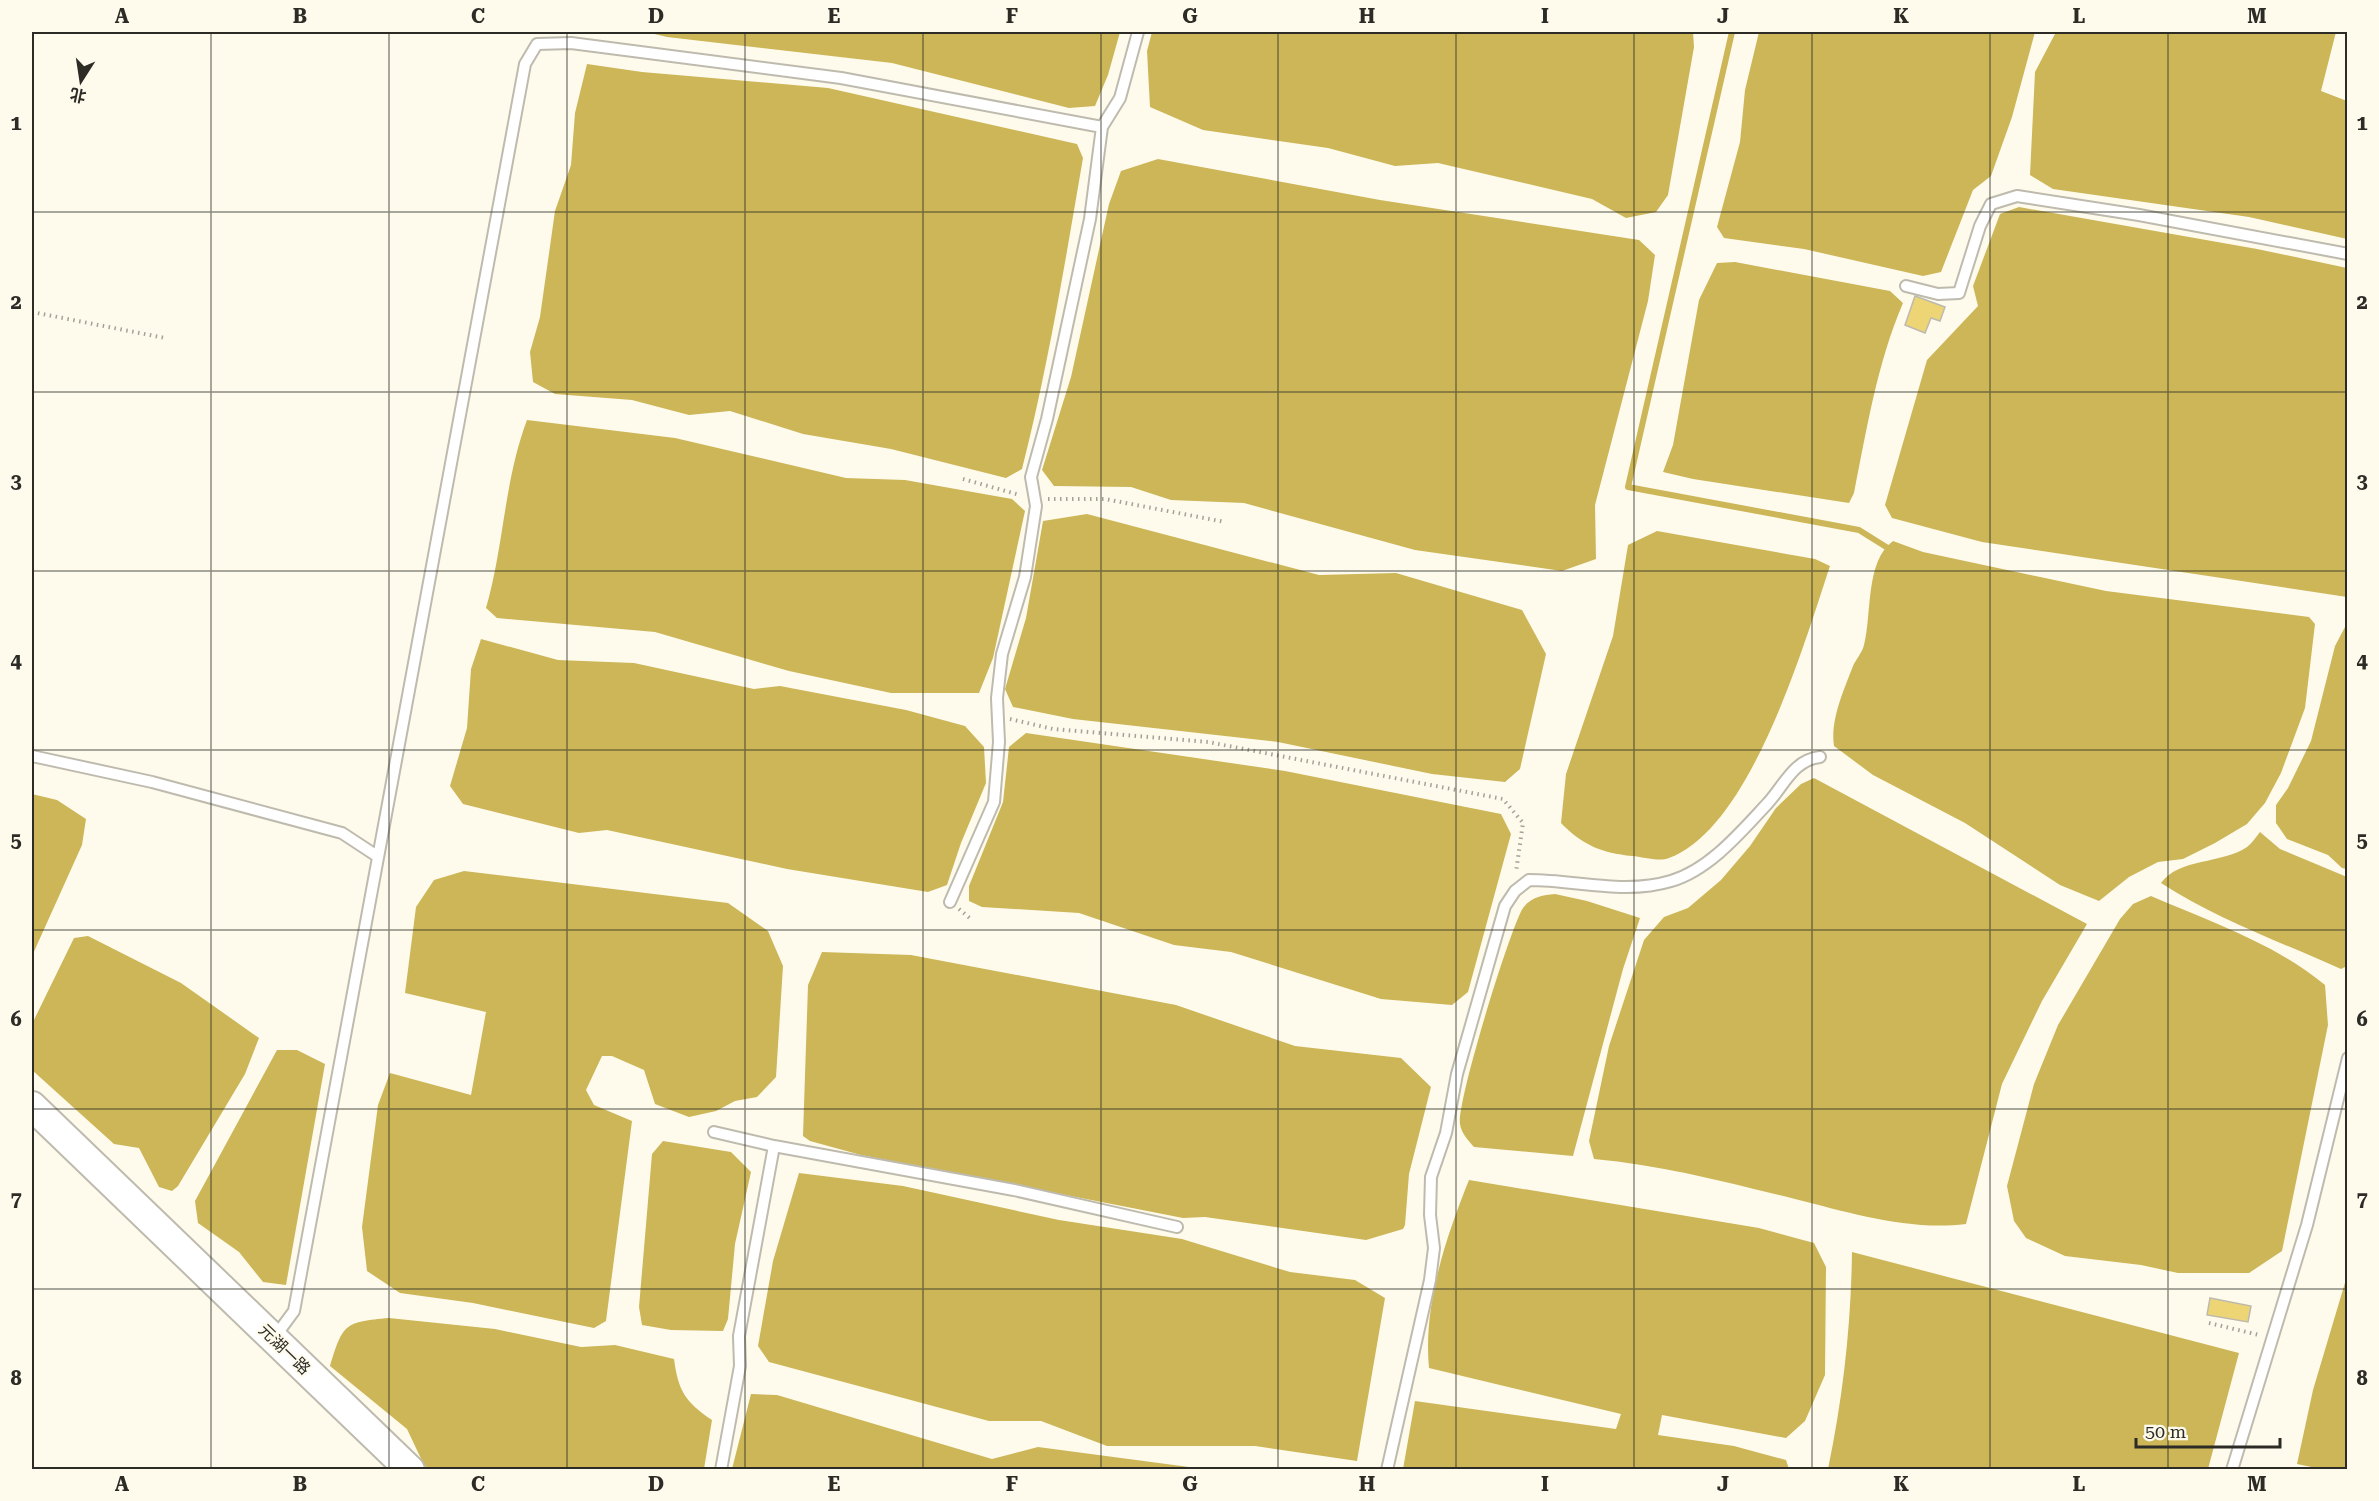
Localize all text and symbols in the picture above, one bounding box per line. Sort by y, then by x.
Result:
text: A [115,4,130,28]
text: B [293,4,307,28]
text: C [471,4,485,28]
text: D [648,4,664,28]
text: E [828,4,841,28]
text: F [1006,4,1018,28]
text: G [1182,4,1198,28]
text: H [1359,4,1375,28]
text: I [1541,4,1549,28]
text: J [1717,4,1729,28]
text: K [1893,4,1909,28]
text: L [2073,4,2086,28]
text: M [2247,4,2267,28]
north arrow [51,51,111,111]
text: 北 [68,84,88,106]
text: 1 [10,111,22,135]
text: 1 [2356,111,2368,135]
text: 2 [10,290,22,314]
text: 2 [2356,290,2368,314]
text: 3 [10,469,22,493]
text: 3 [2356,469,2368,493]
text: 4 [10,649,22,673]
text: 4 [2356,649,2368,673]
text: 5 [10,828,22,852]
text: 5 [2356,828,2368,852]
text: 6 [10,1007,22,1031]
text: 6 [2356,1007,2368,1031]
text: 7 [10,1187,22,1211]
text: 7 [2356,1187,2368,1211]
street label: 元湖一路 [255,1320,314,1378]
text: 8 [10,1366,22,1390]
text: 8 [2356,1366,2368,1390]
scale bar [2136,1411,2280,1449]
text: 50 m [2145,1421,2186,1442]
text: A [115,1472,130,1496]
text: B [293,1472,307,1496]
text: C [471,1472,485,1496]
text: D [648,1472,664,1496]
text: E [828,1472,841,1496]
text: F [1006,1472,1018,1496]
text: G [1182,1472,1198,1496]
text: H [1359,1472,1375,1496]
text: I [1541,1472,1549,1496]
text: J [1717,1472,1729,1496]
text: K [1893,1472,1909,1496]
text: L [2073,1472,2086,1496]
text: M [2247,1472,2267,1496]

